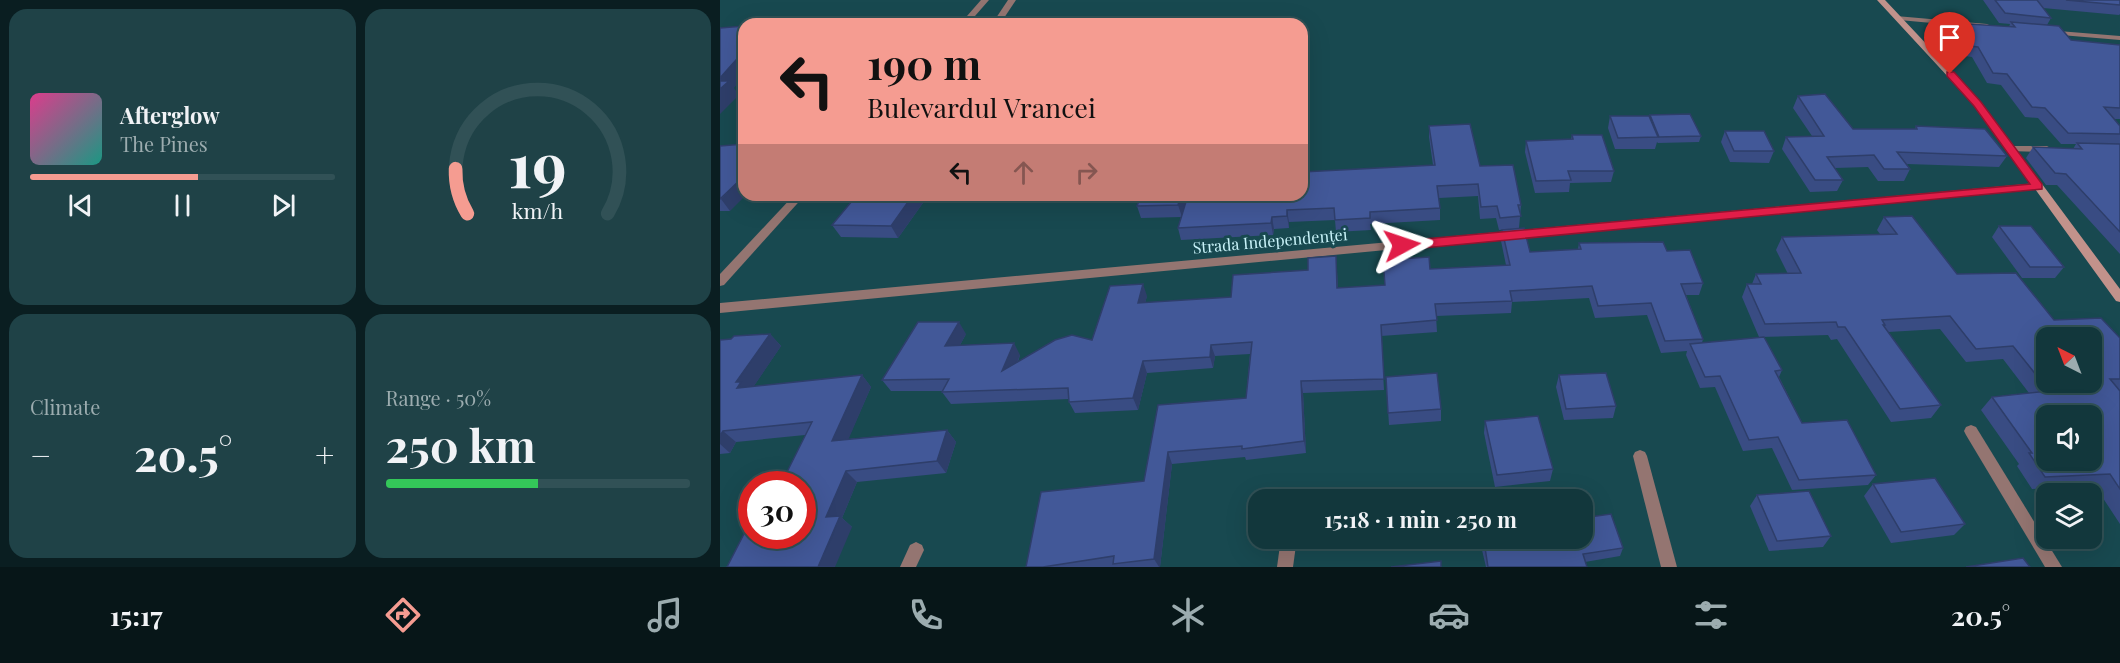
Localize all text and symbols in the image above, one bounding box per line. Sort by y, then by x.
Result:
pin [1924,12,1975,74]
icon: arrive [1933,21,1966,54]
text: 190 m [867,35,981,91]
icon: left [768,42,846,120]
text: Bulevardul Vrancei [867,89,1096,125]
text: Afterglow [120,100,220,130]
text: 19 [509,120,567,204]
text: The Pines [120,130,208,157]
icon: left [944,156,977,189]
icon: ahead [1007,156,1040,189]
icon: right [1070,156,1103,189]
icon: previous [64,189,97,222]
icon: pause [166,189,199,222]
icon: next [267,189,300,222]
text: km/h [512,197,564,225]
position arrow [1370,213,1434,277]
street label: Strada Independenței [1192,223,1349,259]
north arrow [2036,327,2102,393]
map controls [2036,327,2102,549]
text: Range · 50% [386,384,491,411]
text: Climate [30,393,100,420]
button: sound [2036,405,2102,471]
text: 250 km [386,414,536,474]
text: 20.5° [134,423,233,483]
text: − [30,432,51,476]
text: + [315,432,334,476]
speed limit sign: 30 [738,471,816,549]
button: layers [2036,483,2102,549]
text: 15:18 · 1 min · 250 m [1324,504,1517,534]
icon: directions [382,594,424,636]
icon: music [644,594,686,636]
icon: phone [905,594,947,636]
icon: climate [1167,594,1209,636]
icon: car [1428,594,1470,636]
icon: filters [1690,594,1732,636]
text: 15:17 [110,597,163,633]
text: 20.5° [1951,597,2010,633]

